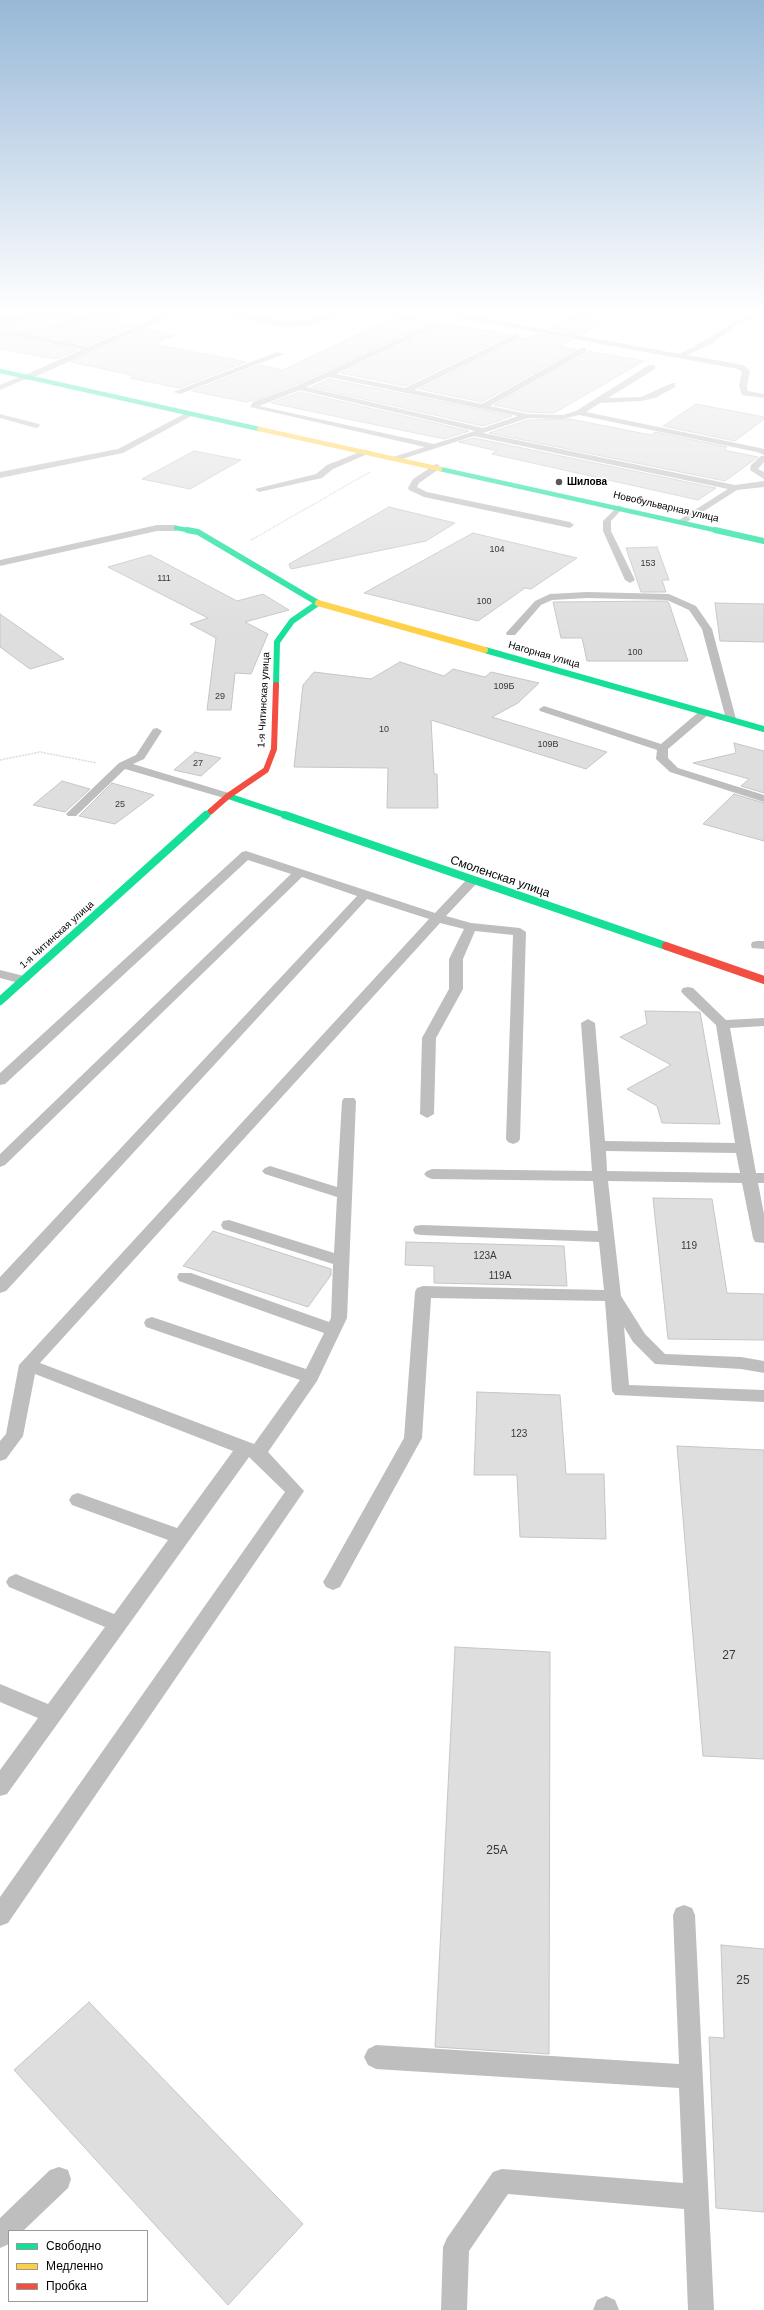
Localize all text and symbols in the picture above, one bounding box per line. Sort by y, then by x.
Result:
place label: Шилова [567,476,607,488]
marker: Шилова [554,477,564,487]
street label: Новобульварная улица [612,489,720,525]
house number: 104 [489,545,505,555]
house number: 153 [640,559,656,569]
house number: 111 [157,574,171,584]
house number: 100 [476,597,492,607]
street label: Нагорная улица [507,639,581,671]
house number: 100 [627,648,643,658]
street label: 1-я Читинская улица [255,652,273,748]
house number: 109Б [494,682,514,692]
house number: 29 [215,692,225,702]
house number: 10 [379,725,389,735]
house number: 109В [537,740,559,750]
house number: 27 [193,759,203,769]
house number: 25 [115,800,125,810]
street label: Смоленская улица [448,853,552,901]
street label: 1-я Читинская улица [17,898,97,972]
house number: 119 [681,1240,697,1252]
house number: 123А [473,1250,497,1262]
house number: 119А [489,1270,511,1282]
house number: 123 [511,1428,527,1440]
house number: 27 [722,1649,736,1663]
house number: 25А [486,1844,508,1858]
house number: 25 [736,1974,750,1988]
legend [8,2230,148,2302]
text: Свободно [46,2239,101,2253]
text: Медленно [46,2259,103,2273]
text: Пробка [46,2279,87,2293]

